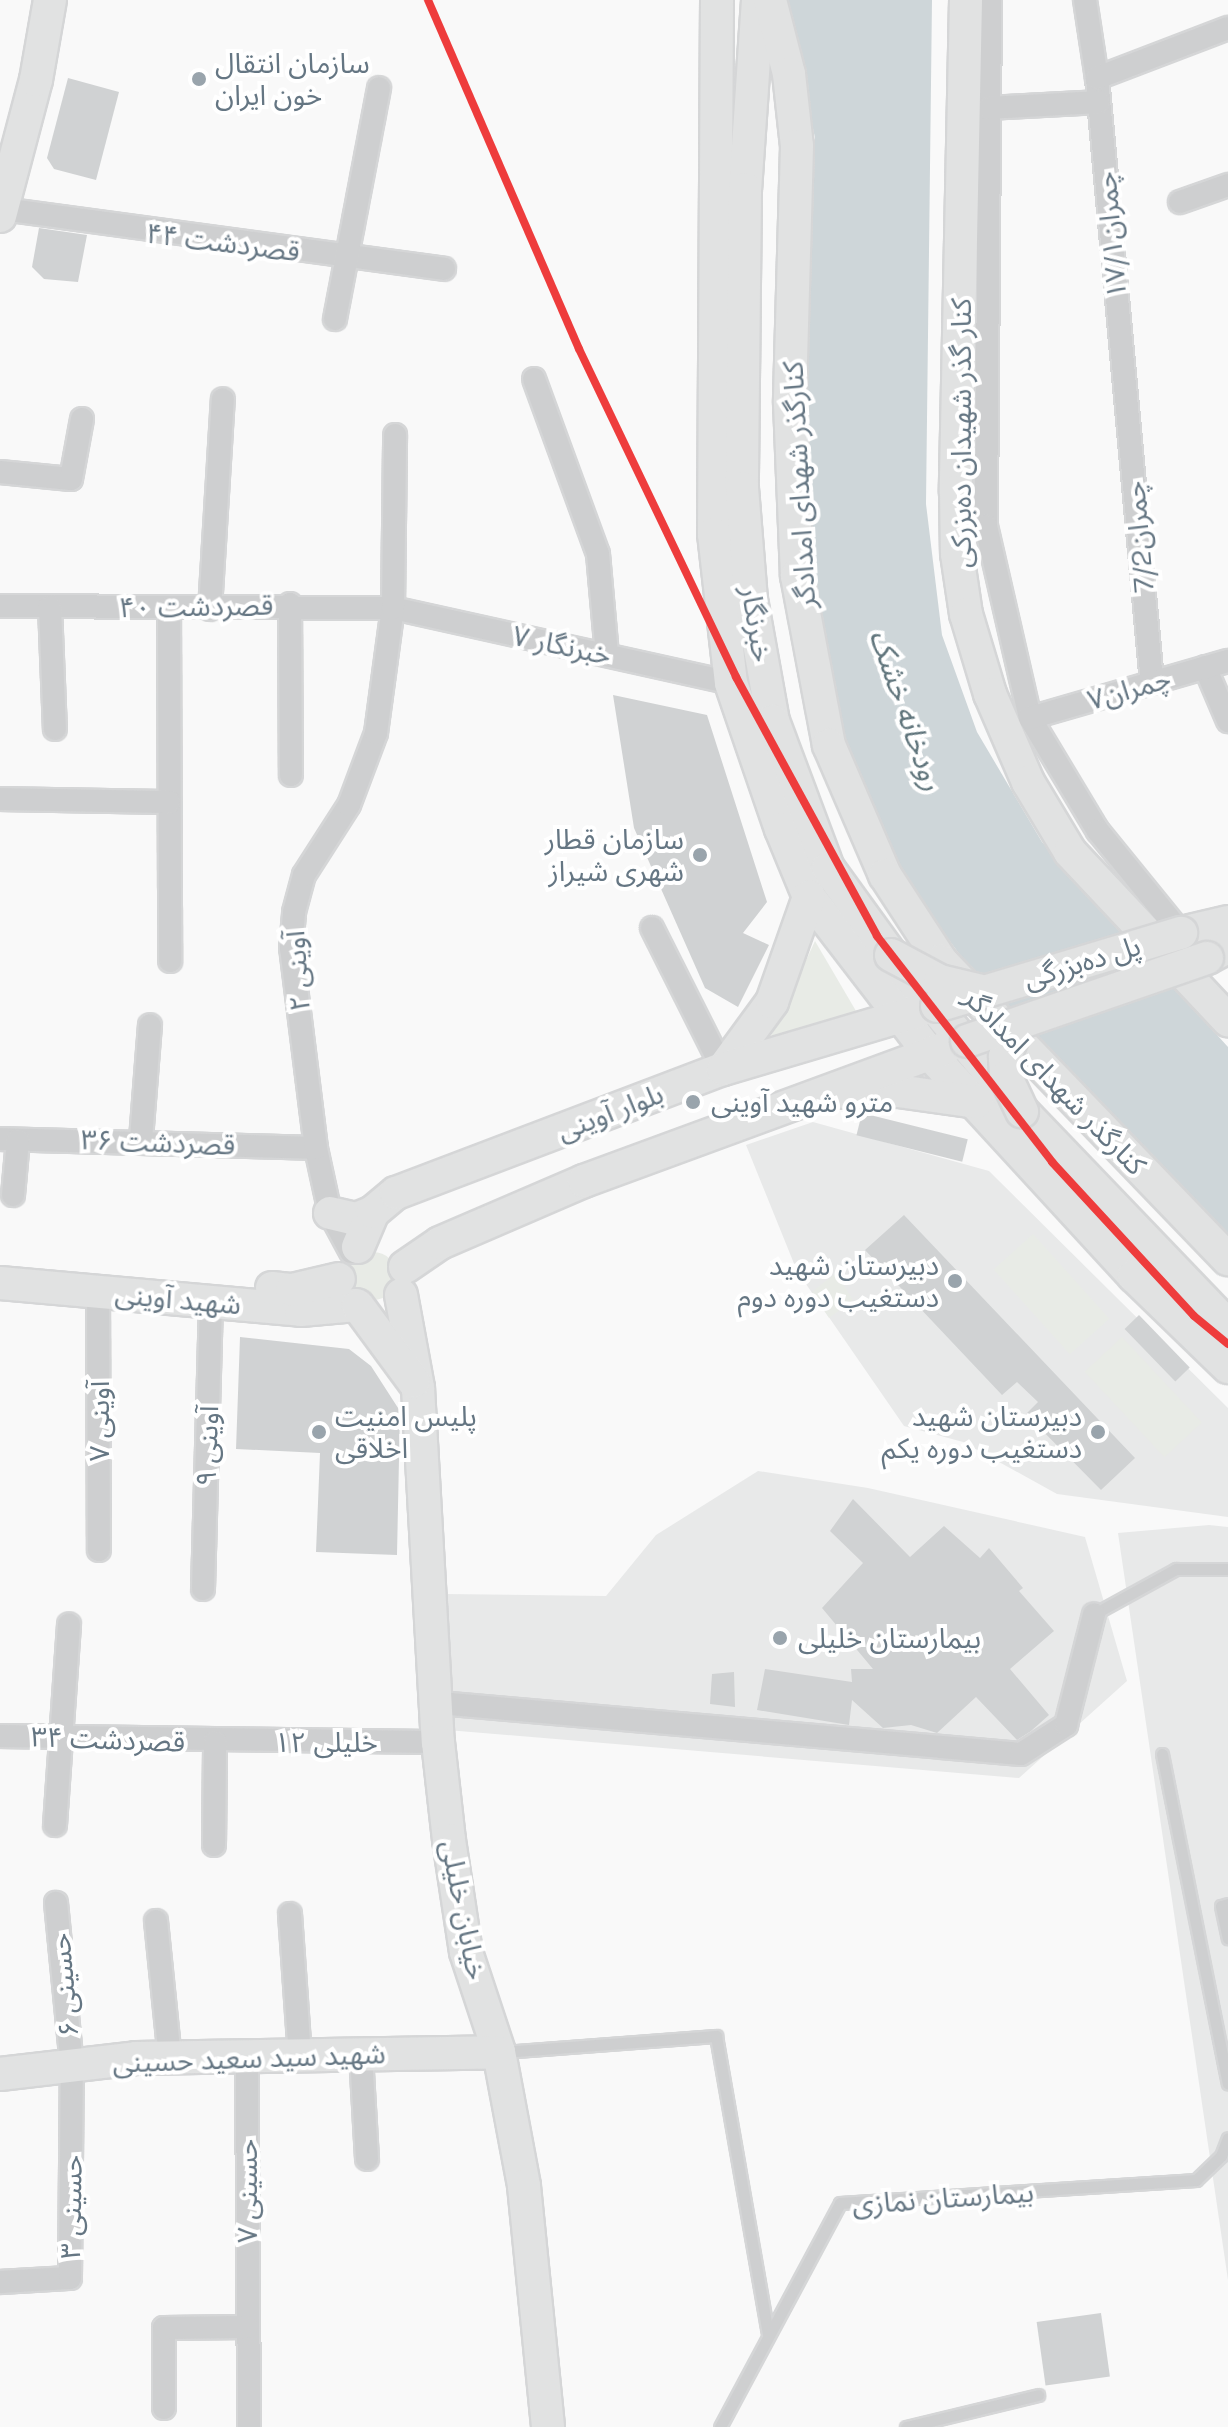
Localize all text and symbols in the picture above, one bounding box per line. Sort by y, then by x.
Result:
place label: سازمان انتقال خون ایران [215,46,370,112]
marker: سازمان انتقال خون ایران [190,70,208,88]
street label: چمران۱۷/۱ [1089,170,1133,300]
street label: ۴۴ قصردشت [144,216,302,268]
street label: کنار گذر شهیدان ده‌بزرکی [944,298,978,568]
street label: کنارگذر شهدای امدادگر [776,361,822,609]
street label: 7/2چمران [1117,480,1161,594]
street label: خبرنگار [734,584,780,664]
street label: ۴۰ قصردشت [118,588,274,624]
street label: ۷ خبرنگار [510,618,614,672]
water label: رودخانه خشک [862,625,950,795]
street label: چمران۷ [1084,661,1174,717]
place label: سازمان قطار شهری شیراز [545,822,684,888]
marker: سازمان قطار شهری شیراز [691,846,709,864]
street label: پل ده‌بزرگی [1019,928,1145,996]
street label: ۲ آوینی [277,929,317,1013]
street label: کنارگذر شهدای امدادگر [957,980,1153,1182]
street label: بلوار آوینی [552,1076,668,1148]
place label: مترو شهید آوینی [711,1085,893,1119]
marker: مترو شهید آوینی [682,1091,704,1113]
street label: ۳۶ قصردشت [80,1123,236,1161]
place label: دبیرستان شهید دستغیب دوره دوم [737,1248,939,1314]
marker: دبیرستان شهید دستغیب دوره دوم [946,1272,964,1290]
street label: شهید آوینی [114,1277,242,1321]
street label: ۷ آوینی [82,1381,116,1461]
place label: پلیس امنیت اخلاقی [335,1399,477,1465]
place label: دبیرستان شهید دستغیب دوره یکم [882,1399,1082,1465]
street label: ۹ آوینی [189,1405,225,1487]
marker: پلیس امنیت اخلاقی [310,1423,328,1441]
marker: دبیرستان شهید دستغیب دوره یکم [1089,1423,1107,1441]
place label: بیمارستان خلیلی [798,1621,981,1655]
marker: بیمارستان خلیلی [769,1627,791,1649]
street label: قصردشت ۳۴ [30,1720,186,1758]
street label: ۱۲ خلیلی [274,1725,378,1759]
street label: خیابان خلیلی [434,1837,494,1983]
street label: ۶ حسینی [43,1932,85,2038]
street label: شهید سید سعید حسینی [112,2036,386,2080]
street label: ۷ حسینی [230,2139,264,2243]
street label: ۳ حسینی [53,2155,89,2259]
street label: بیمارستان نمازی [851,2175,1035,2221]

